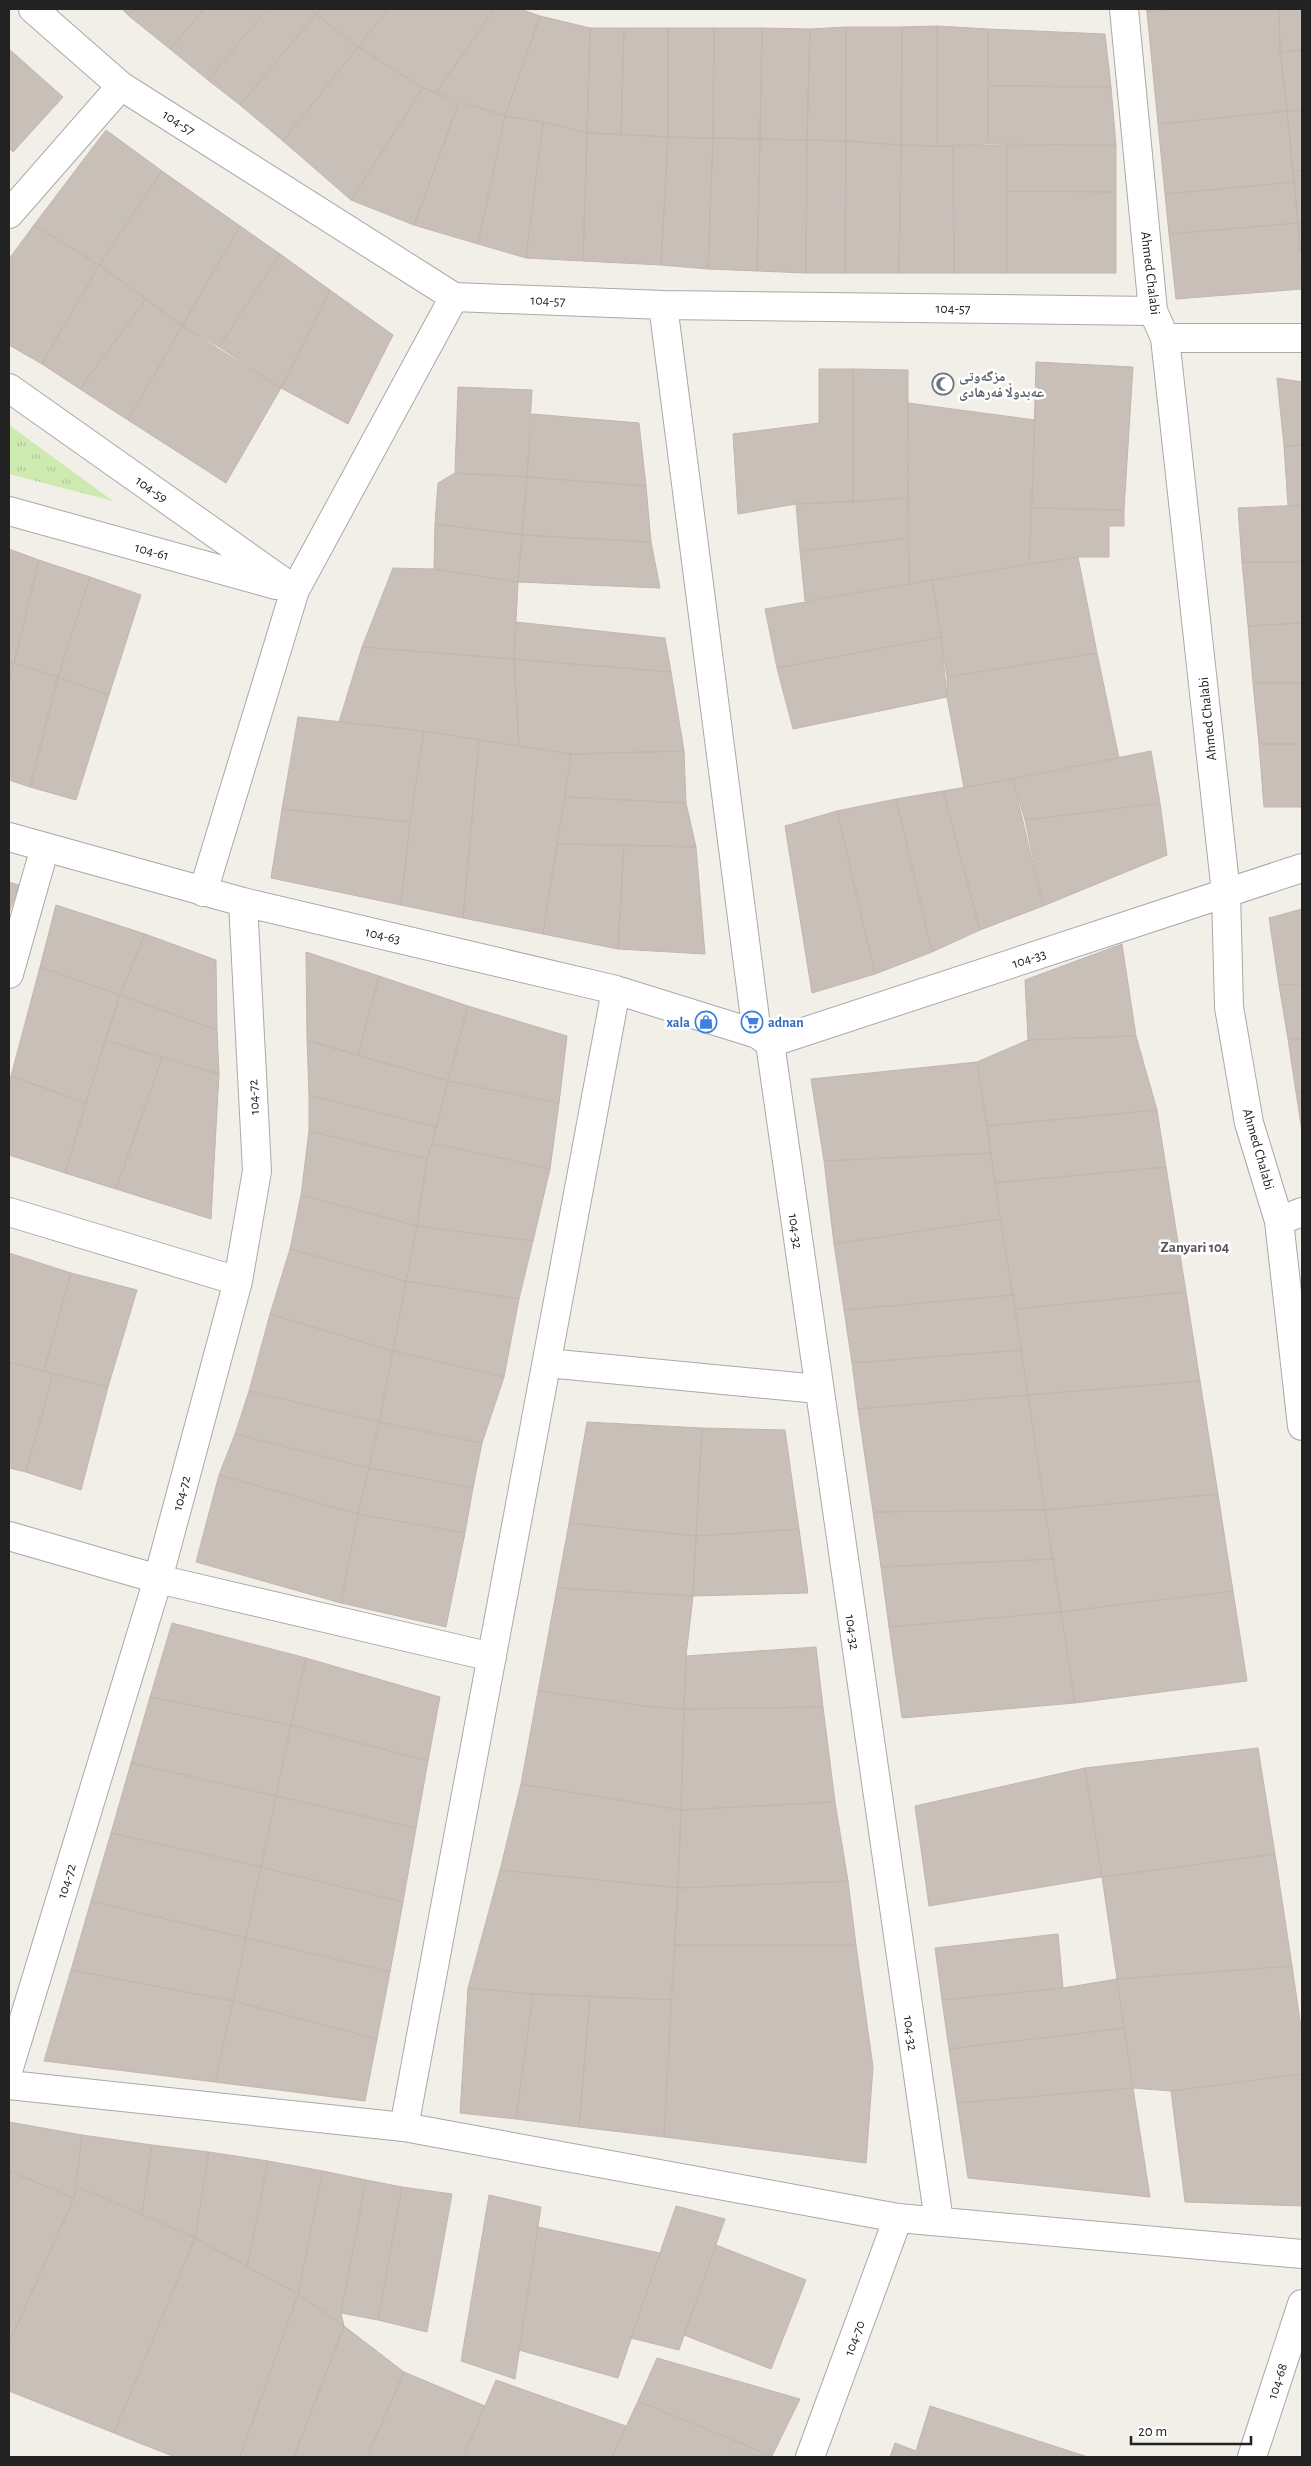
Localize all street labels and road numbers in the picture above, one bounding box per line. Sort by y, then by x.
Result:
street label: 104-57 [160,108,197,138]
street label: Ahmed Chalabi [1138,231,1162,316]
street label: 104-57 [530,293,566,309]
street label: 104-57 [935,302,971,316]
street label: 104-59 [133,474,170,506]
street label: 104-61 [133,541,170,563]
street label: Ahmed Chalabi [1197,676,1219,761]
street label: 104-63 [364,925,402,947]
street label: 104-33 [1011,947,1048,971]
street label: 104-72 [246,1079,262,1115]
street label: Ahmed Chalabi [1240,1107,1276,1192]
street label: 104-32 [786,1213,804,1250]
street label: 104-72 [171,1474,193,1512]
street label: 104-32 [843,1614,861,1651]
street label: 104-72 [55,1862,79,1900]
street label: 104-32 [901,2015,919,2052]
street label: 104-70 [842,2319,868,2358]
street label: 104-68 [1266,2362,1290,2401]

